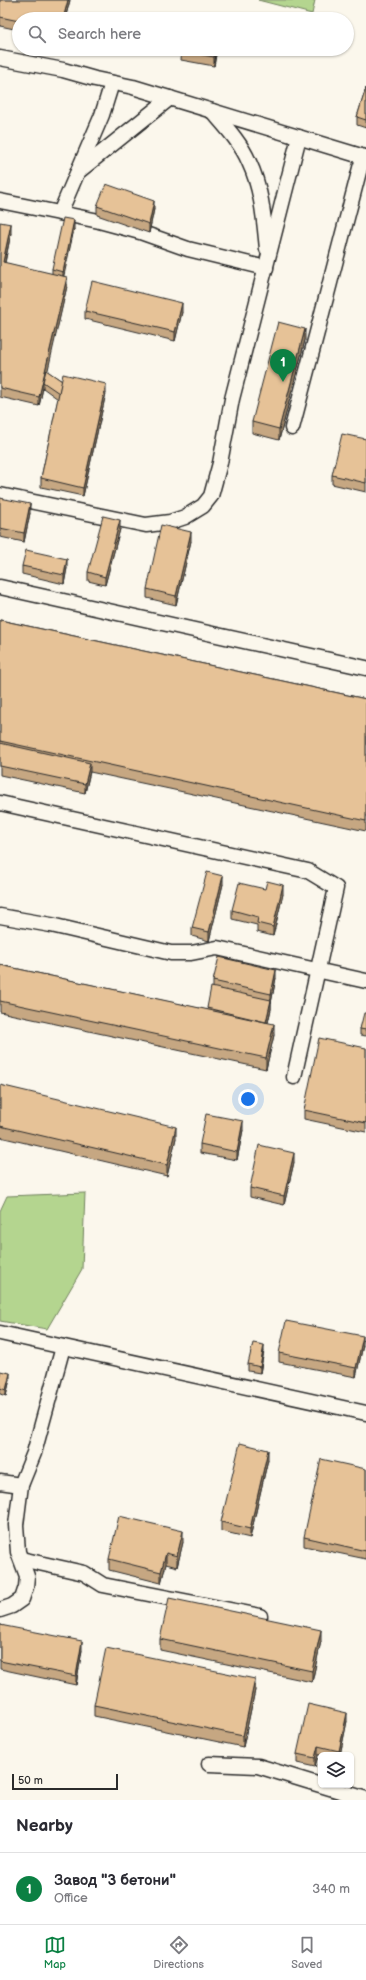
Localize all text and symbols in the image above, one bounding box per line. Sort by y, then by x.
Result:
search box [12,12,354,56]
icon: search [26,23,48,45]
text: Search here [58,25,141,44]
pin: 1 [270,349,296,382]
your location [238,1089,258,1109]
map controls [318,1752,354,1788]
button: layers [318,1752,354,1788]
scale bar [12,1772,118,1791]
text: 50 m [18,1774,43,1787]
text: Nearby [16,1816,73,1836]
text: Завод "3 бетони" [54,1871,176,1890]
text: 1 [26,1881,32,1897]
text: 340 m [312,1881,350,1897]
text: Office [54,1890,88,1906]
tab: Map [44,1934,66,1971]
tab: Directions [153,1934,204,1971]
tab: Saved [291,1934,322,1971]

